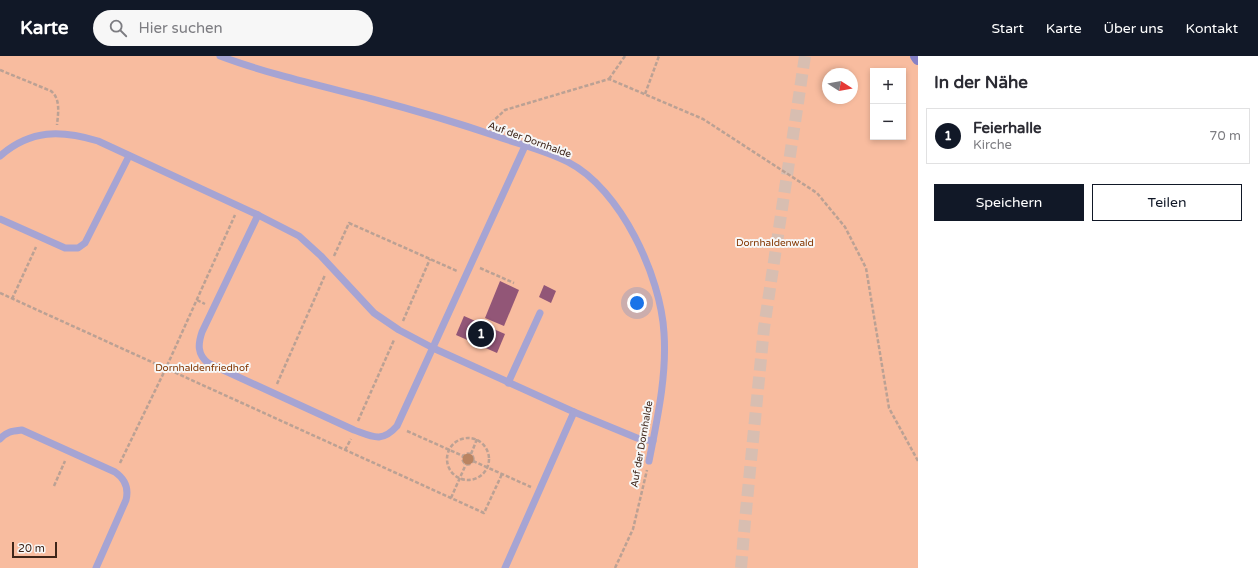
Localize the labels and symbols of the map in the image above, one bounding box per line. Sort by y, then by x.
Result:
north arrow [822,68,858,104]
street label: Auf der Dornhalde [486,119,573,161]
park label: Dornhaldenwald [736,237,814,249]
your location [627,293,647,313]
pin: 1 [468,319,494,349]
park label: Dornhaldenfriedhof [155,362,249,374]
street label: Auf der Dornhalde [628,400,656,488]
scale bar [12,540,57,559]

